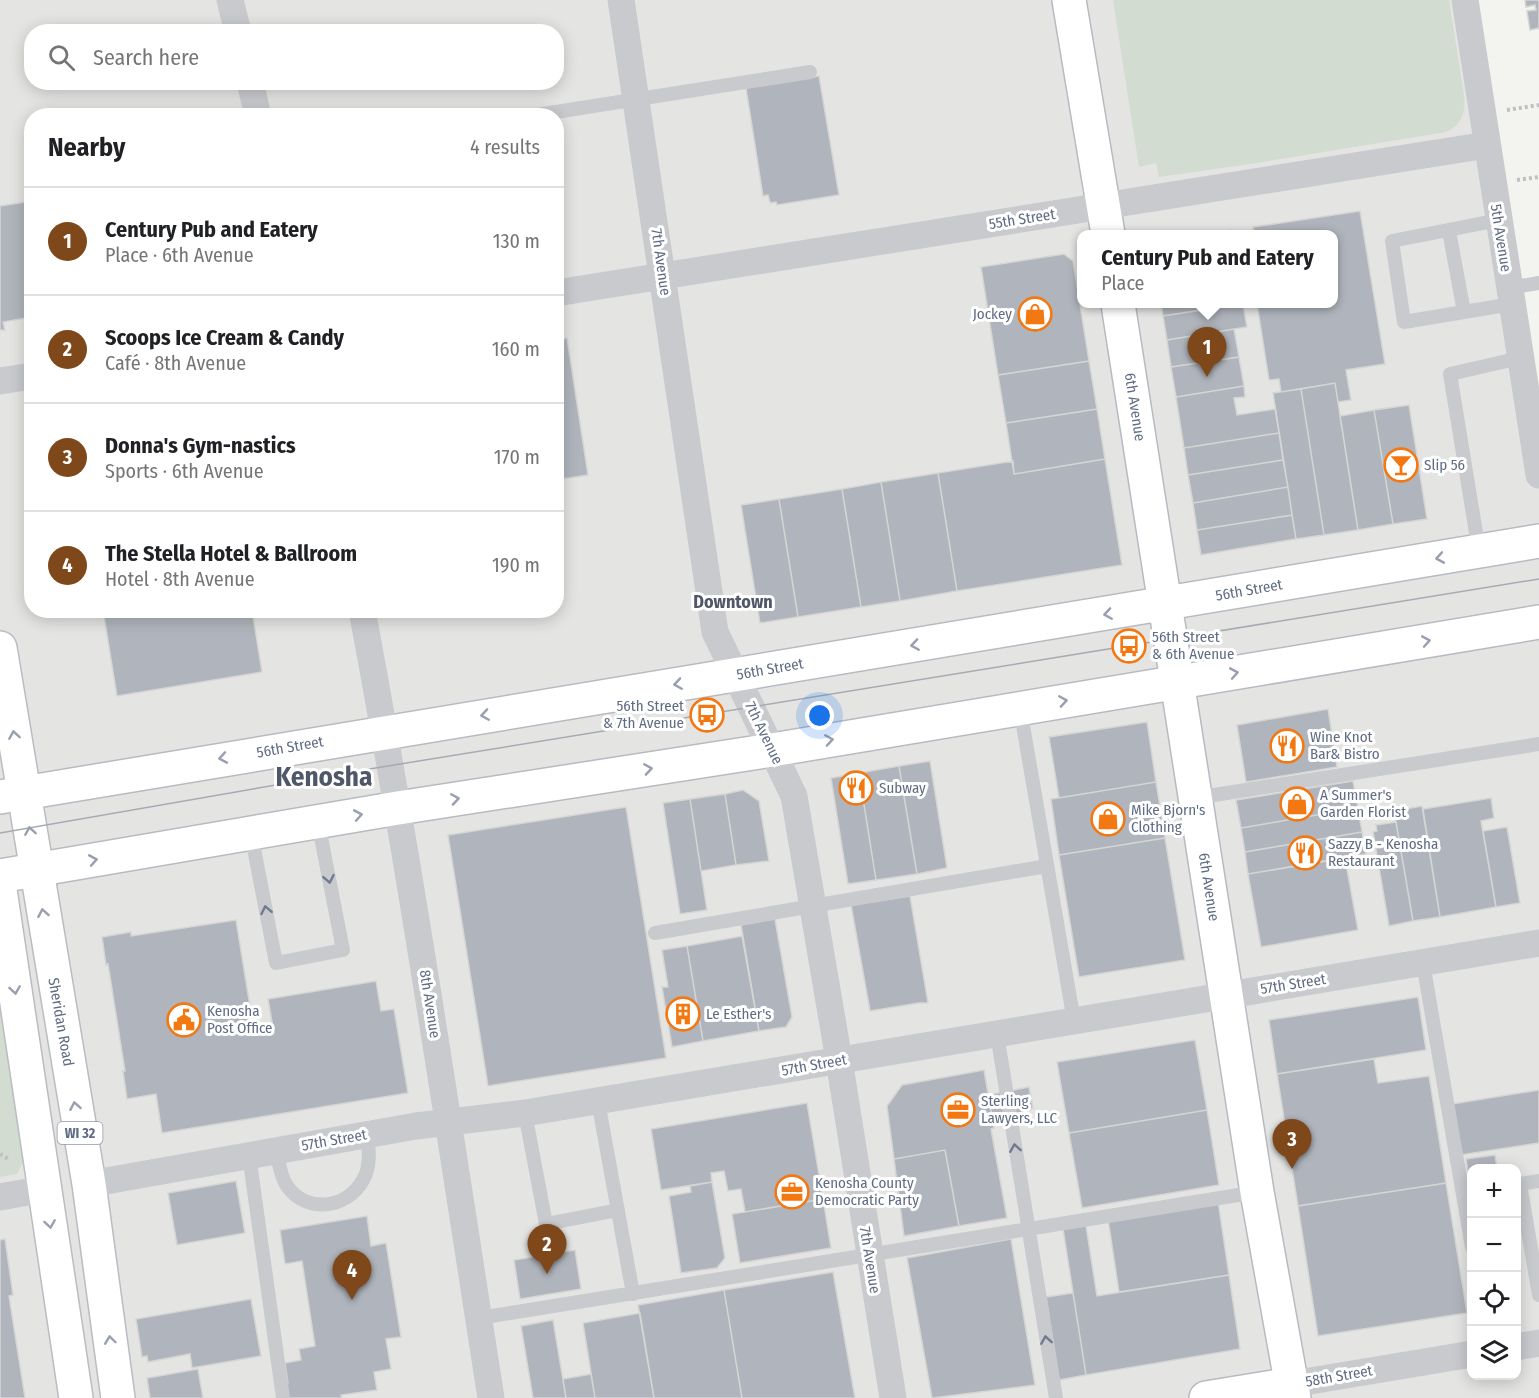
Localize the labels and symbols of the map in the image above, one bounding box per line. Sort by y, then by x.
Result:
street label: 5th Avenue [1487,203,1515,273]
street label: 55th Street [988,205,1056,233]
street label: 7th Avenue [647,227,675,297]
shop icon: Jockey [1017,296,1053,332]
place label: Jockey [973,305,1012,323]
pin: 1 [1188,328,1226,377]
street label: 6th Avenue [1121,372,1149,442]
bar icon: Slip 56 [1383,447,1419,483]
place label: Slip 56 [1424,456,1465,474]
one-way arrow [1435,551,1445,563]
street label: 56th Street [1214,575,1284,605]
district label: Downtown [693,591,773,613]
one-way arrow [1103,607,1112,619]
bus stop icon: 56th Street & 6th Avenue [1111,628,1147,664]
place label: 56th Street & 6th Avenue [1152,628,1234,663]
one-way arrow [1422,635,1431,647]
one-way arrow [911,638,921,651]
street label: 56th Street [735,654,805,684]
one-way arrow [1229,667,1239,680]
one-way arrow [673,677,683,690]
one-way arrow [1059,696,1068,708]
place label: 56th Street & 7th Avenue [603,697,684,732]
bus stop icon: 56th Street & 7th Avenue [689,697,725,733]
street label: 7th Avenue [741,699,787,767]
your location [805,701,834,730]
one-way arrow [481,708,490,720]
restaurant icon: Wine Knot Bar& Bistro [1269,728,1305,764]
place label: Wine Knot Bar& Bistro [1310,728,1380,763]
one-way arrow [9,730,21,740]
street label: 56th Street [255,732,325,762]
one-way arrow [824,734,834,747]
one-way arrow [219,752,228,764]
district label: Kenosha [276,761,372,793]
one-way arrow [643,763,653,775]
restaurant icon: Subway [838,770,874,806]
place label: Subway [879,779,926,797]
shop icon: A Summer's Garden Florist [1279,786,1315,822]
place label: A Summer's Garden Florist [1320,786,1406,821]
one-way arrow [451,794,460,806]
shop icon: Mike Bjorn's Clothing [1090,801,1126,837]
place label: Mike Bjorn's Clothing [1131,801,1205,836]
one-way arrow [353,809,363,822]
one-way arrow [24,827,36,836]
restaurant icon: Sazzy B - Kenosha Restaurant [1287,835,1323,871]
place label: Sazzy B - Kenosha Restaurant [1328,835,1438,870]
street label: 6th Avenue [1195,852,1223,922]
one-way arrow [89,854,98,866]
one-way arrow [322,874,335,884]
one-way arrow [260,905,273,915]
one-way arrow [37,909,50,919]
street label: 8th Avenue [416,969,444,1039]
street label: 57th Street [1259,970,1327,998]
street label: Sheridan Road [44,976,78,1068]
one-way arrow [8,985,20,994]
building icon: Le Esther's [665,996,701,1032]
public building icon: Kenosha Post Office [166,1002,202,1038]
place label: Kenosha Post Office [207,1002,273,1037]
place label: Le Esther's [706,1005,771,1023]
street label: 57th Street [780,1050,848,1080]
office icon: Sterling Lawyers, LLC [940,1092,976,1128]
place label: Sterling Lawyers, LLC [981,1092,1057,1127]
one-way arrow [70,1101,82,1110]
pin: 3 [1272,1120,1312,1169]
road number: WI 32 [58,1122,103,1144]
street label: 57th Street [300,1125,368,1155]
one-way arrow [1009,1143,1022,1153]
office icon: Kenosha County Democratic Party [774,1174,810,1210]
place label: Kenosha County Democratic Party [815,1174,919,1209]
one-way arrow [43,1219,56,1229]
pin: 2 [528,1224,566,1274]
street label: 7th Avenue [856,1225,884,1295]
pin: 4 [332,1250,372,1300]
one-way arrow [105,1335,117,1345]
one-way arrow [1041,1336,1053,1345]
street label: 58th Street [1304,1361,1374,1391]

